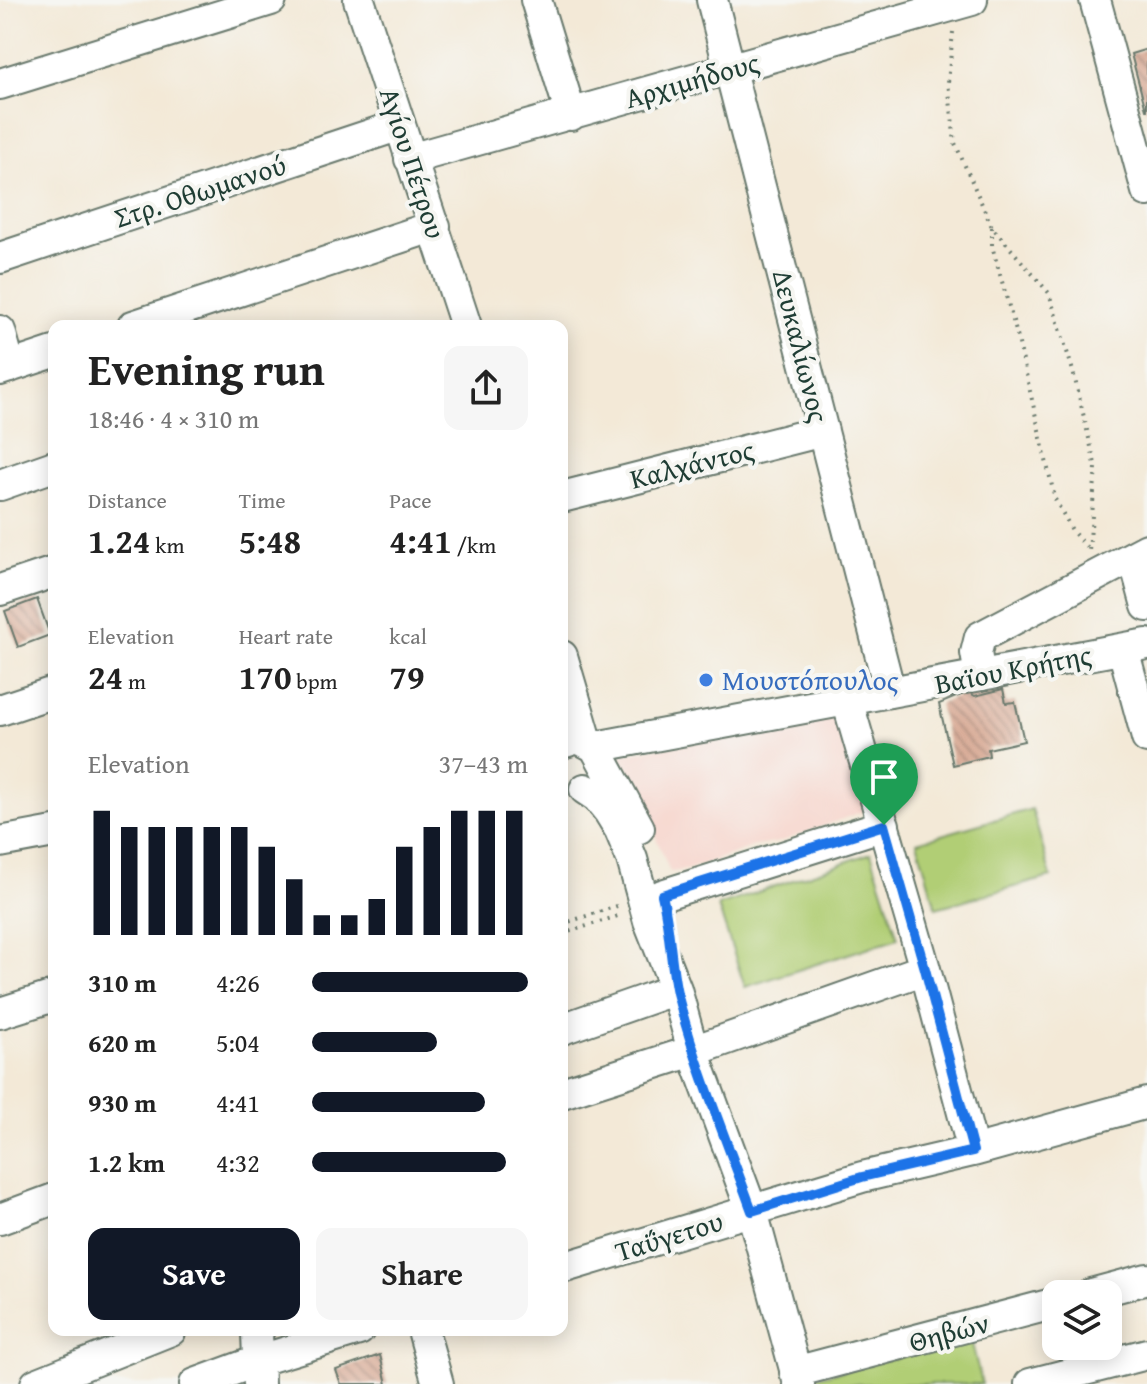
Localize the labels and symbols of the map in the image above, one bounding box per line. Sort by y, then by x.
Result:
street label: Αρχιμήδους [620,41,764,118]
street label: Αγίου Πέτρου [370,82,457,244]
street label: Στρ. Οθωμανού [109,143,291,238]
street label: Δευκαλίωνος [763,265,840,427]
street label: Καλχάντος [626,428,758,499]
street label: Βαϊου Κρήτης [931,633,1095,704]
place label: Μουστόπουλος [722,659,899,700]
marker: Μουστόπουλος [697,671,715,689]
pin [850,743,918,825]
street label: Ταΰγετου [610,1200,728,1271]
street label: Θηβών [904,1301,993,1362]

